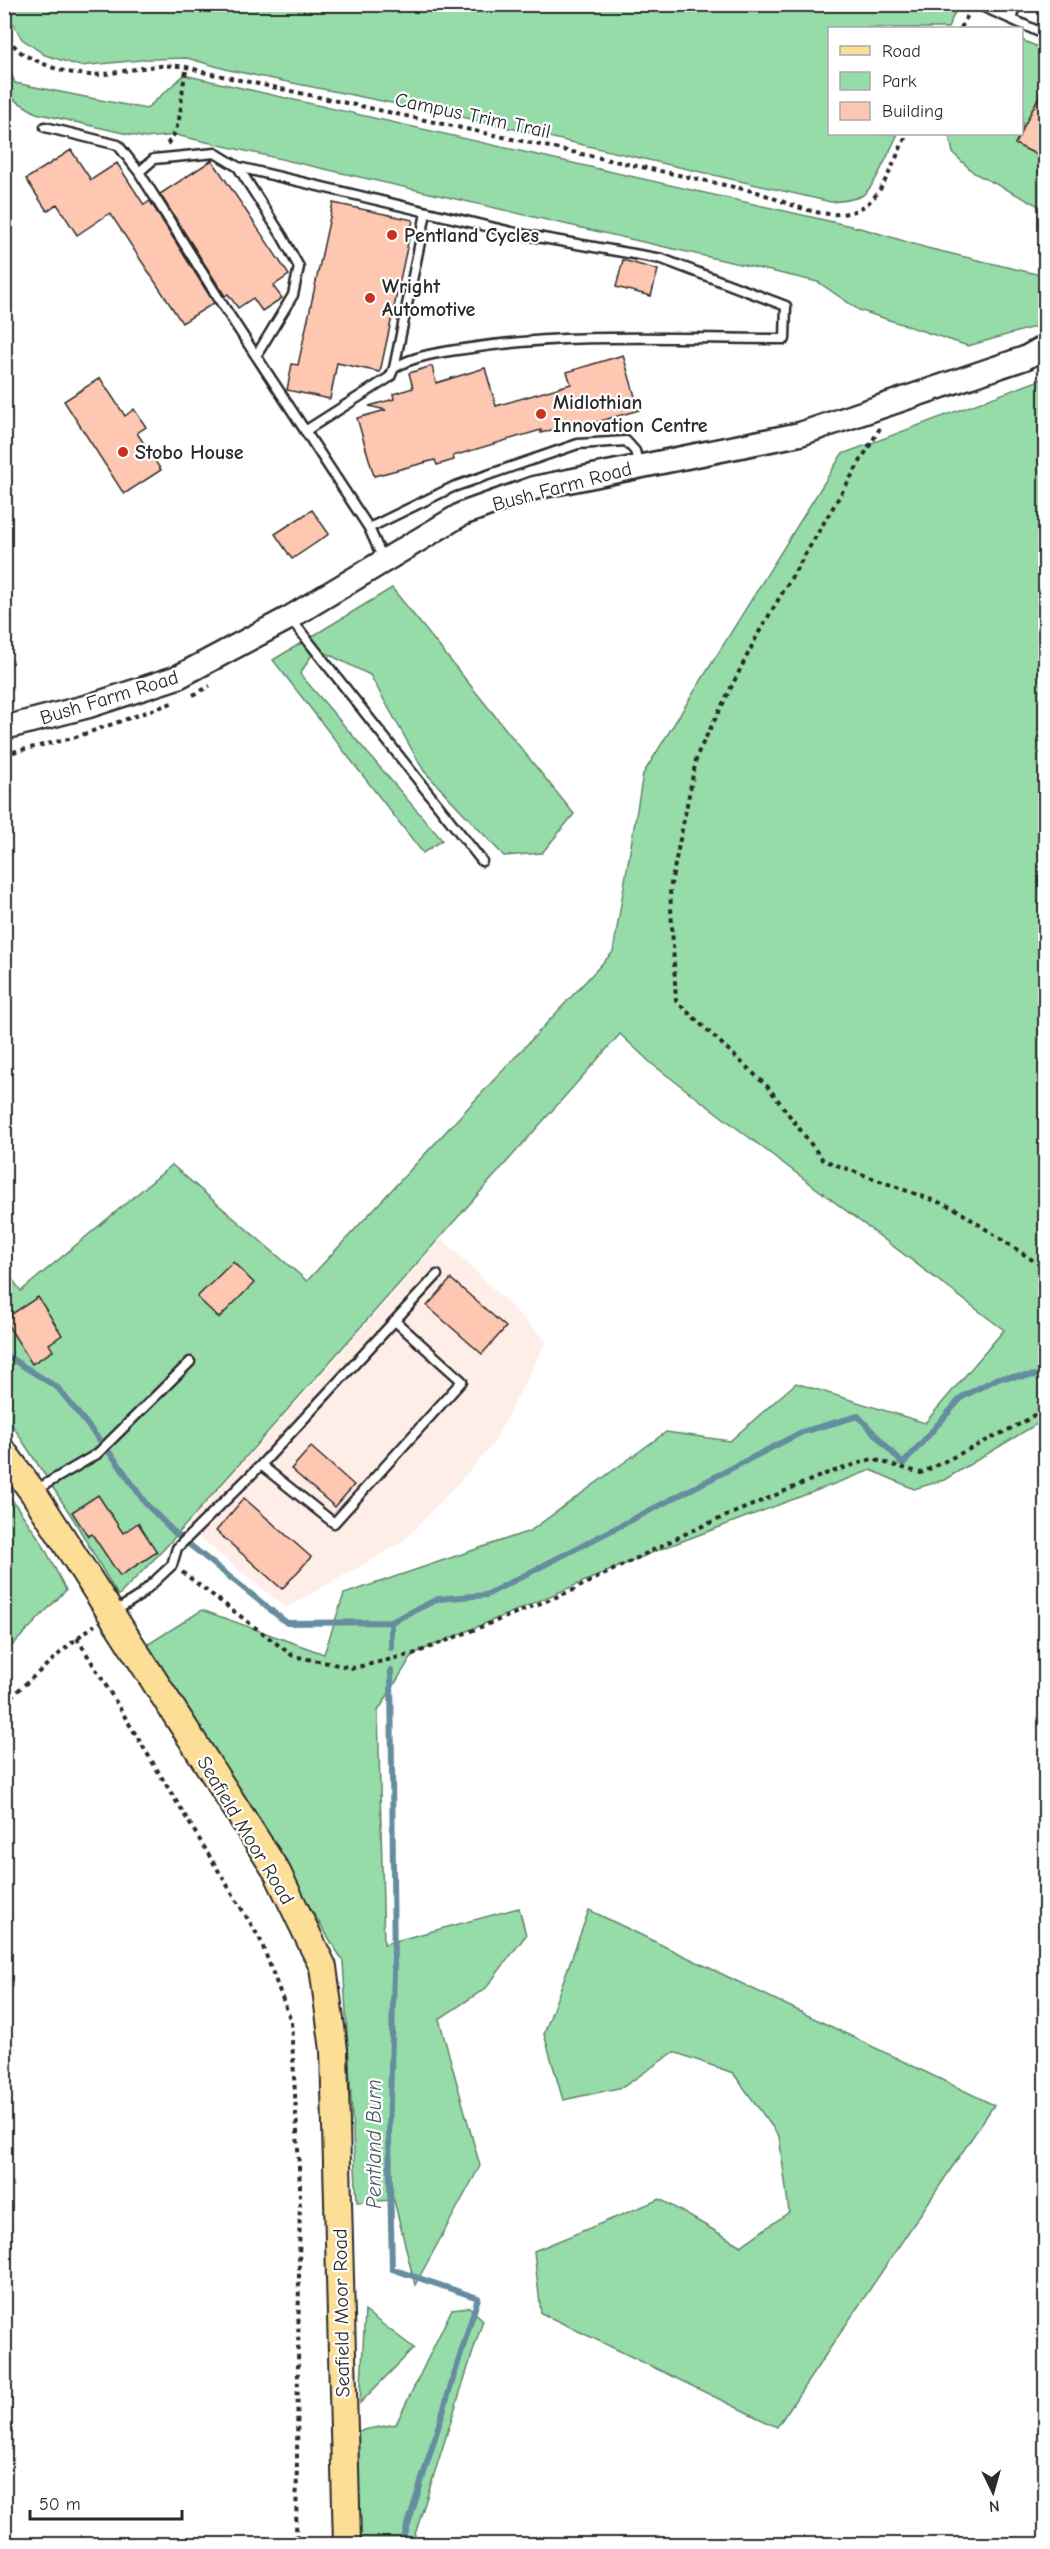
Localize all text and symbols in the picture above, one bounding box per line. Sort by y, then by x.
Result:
legend [828,27,1023,135]
text: Road [882,41,921,62]
text: Park [882,71,917,92]
street label: Campus Trim Trail [393,88,553,143]
text: Building [882,101,944,122]
place label: Pentland Cycles [404,224,539,247]
marker: Pentland Cycles [385,228,399,242]
place label: Wright Automotive [382,275,476,321]
marker: Wright Automotive [363,291,377,305]
place label: Midlothian Innovation Centre [553,391,708,437]
marker: Midlothian Innovation Centre [534,407,548,421]
place label: Stobo House [135,441,244,464]
marker: Stobo House [116,445,130,459]
street label: Bush Farm Road [490,457,634,516]
street label: Bush Farm Road [37,666,181,729]
street label: Seafield Moor Road [192,1752,299,1909]
water label: Pentland Burn [362,2079,386,2209]
street label: Seafield Moor Road [329,2228,354,2398]
north arrow [963,2462,1023,2522]
scale bar [30,2483,182,2521]
text: 50 m [39,2494,81,2515]
text: N [988,2497,1000,2515]

